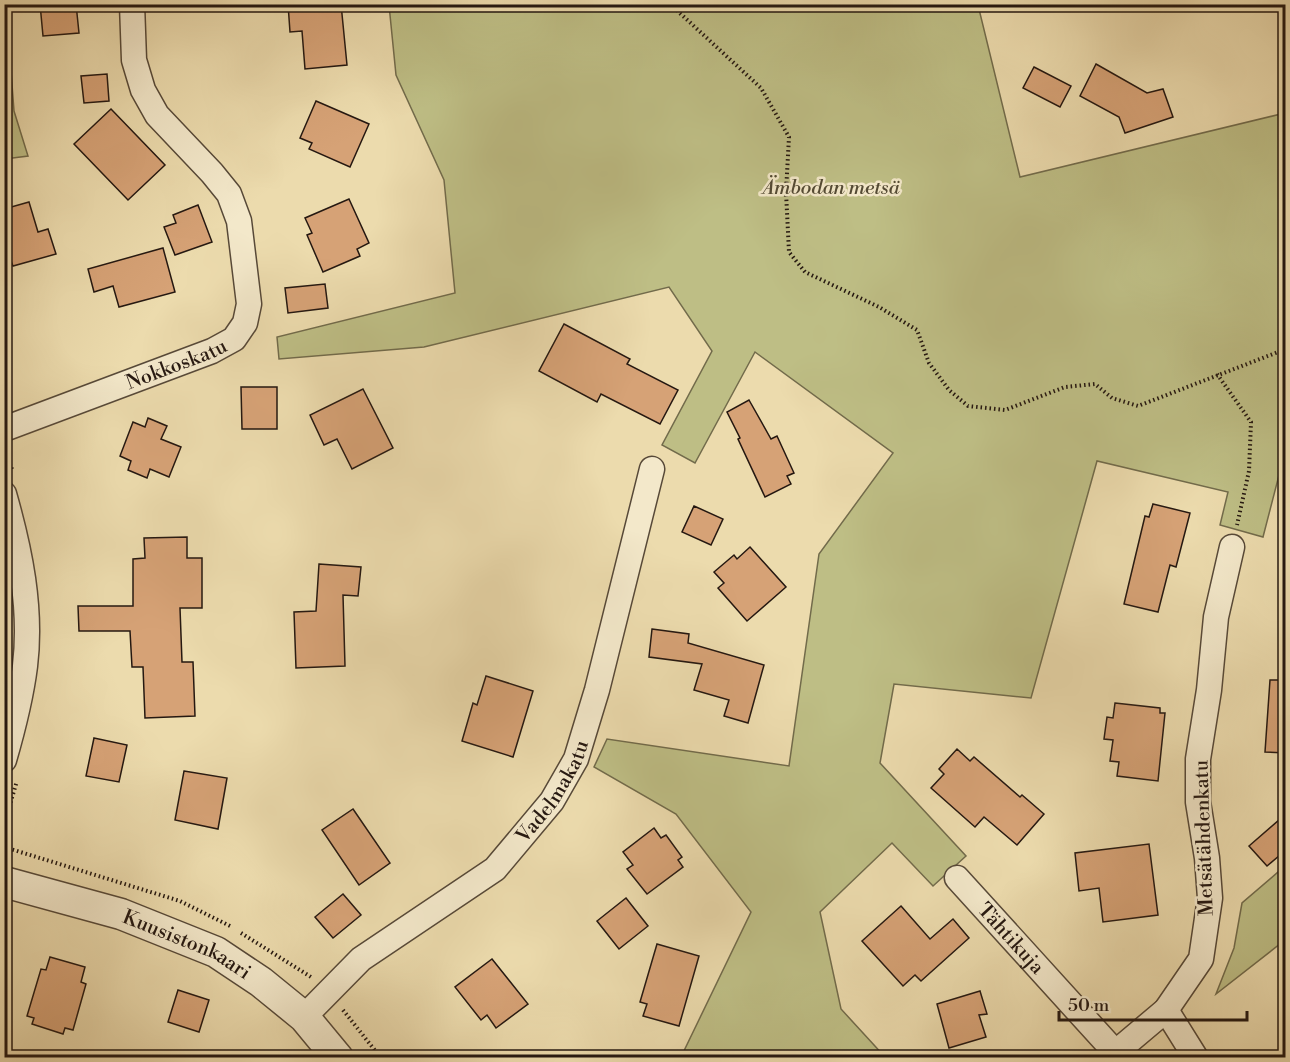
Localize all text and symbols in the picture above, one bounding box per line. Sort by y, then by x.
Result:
park label: Ämbodan metsä [760,175,900,201]
street label: Nokkoskatu [123,334,232,396]
street label: Vadelmakatu [511,737,595,849]
street label: Metsätähdenkatu [1189,759,1220,916]
street label: Tähtikuja [972,898,1050,981]
street label: Kuusistonkaari [119,905,256,986]
scale bar [1059,984,1246,1022]
text: 50 m [1068,994,1110,1017]

